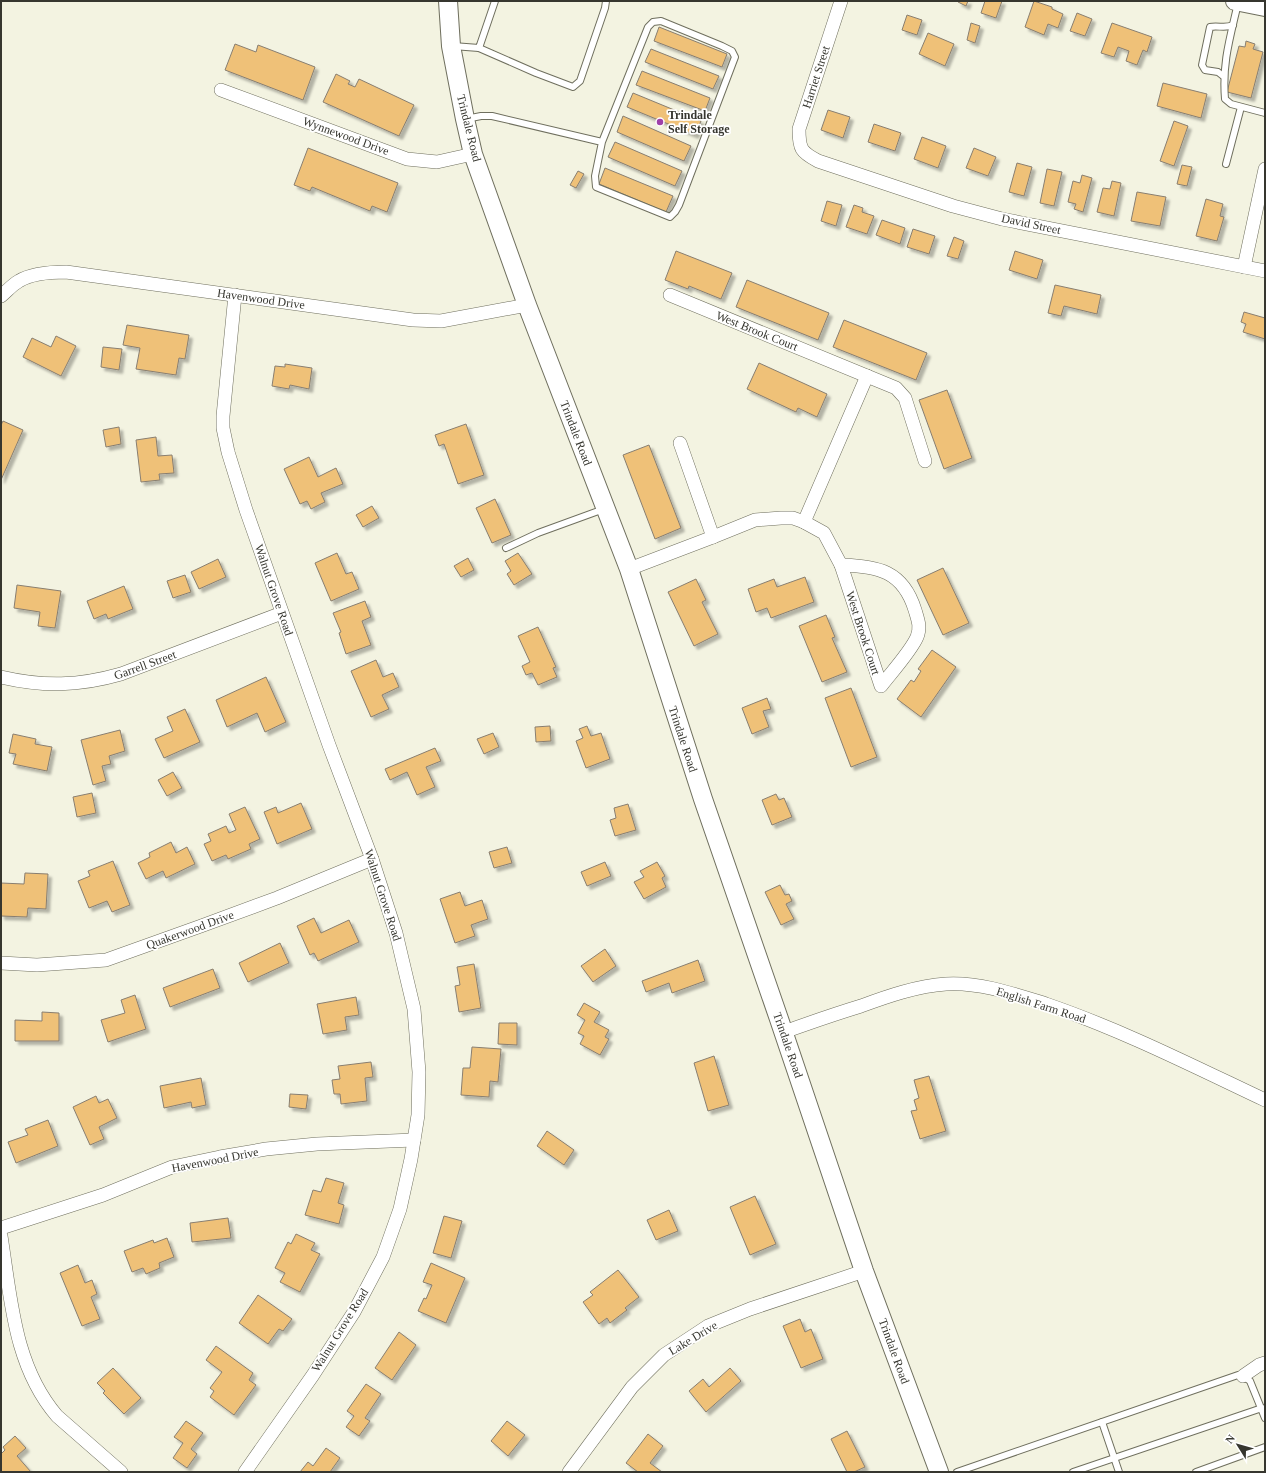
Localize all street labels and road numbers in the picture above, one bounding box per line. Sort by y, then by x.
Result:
street label: Harriet Street [799,43,833,110]
street label: Trindale Road [454,93,484,163]
street label: Wynnewood Drive [301,114,391,158]
street label: David Street [1000,211,1063,237]
street label: Havenwood Drive [216,286,306,312]
street label: West Brook Court [714,308,801,354]
street label: Trindale Road [557,398,595,468]
street label: Walnut Grove Road [252,542,296,638]
street label: West Brook Court [843,589,883,677]
street label: Garrell Street [112,647,179,683]
street label: Trindale Road [666,704,700,774]
street label: Walnut Grove Road [362,847,404,943]
street label: Quakerwood Drive [144,908,236,952]
street label: English Farm Road [994,984,1088,1026]
street label: Trindale Road [770,1010,806,1080]
street label: Havenwood Drive [170,1145,260,1175]
street label: Walnut Grove Road [309,1286,371,1374]
street label: Trindale Road [876,1316,912,1386]
street label: Lake Drive [666,1318,720,1358]

